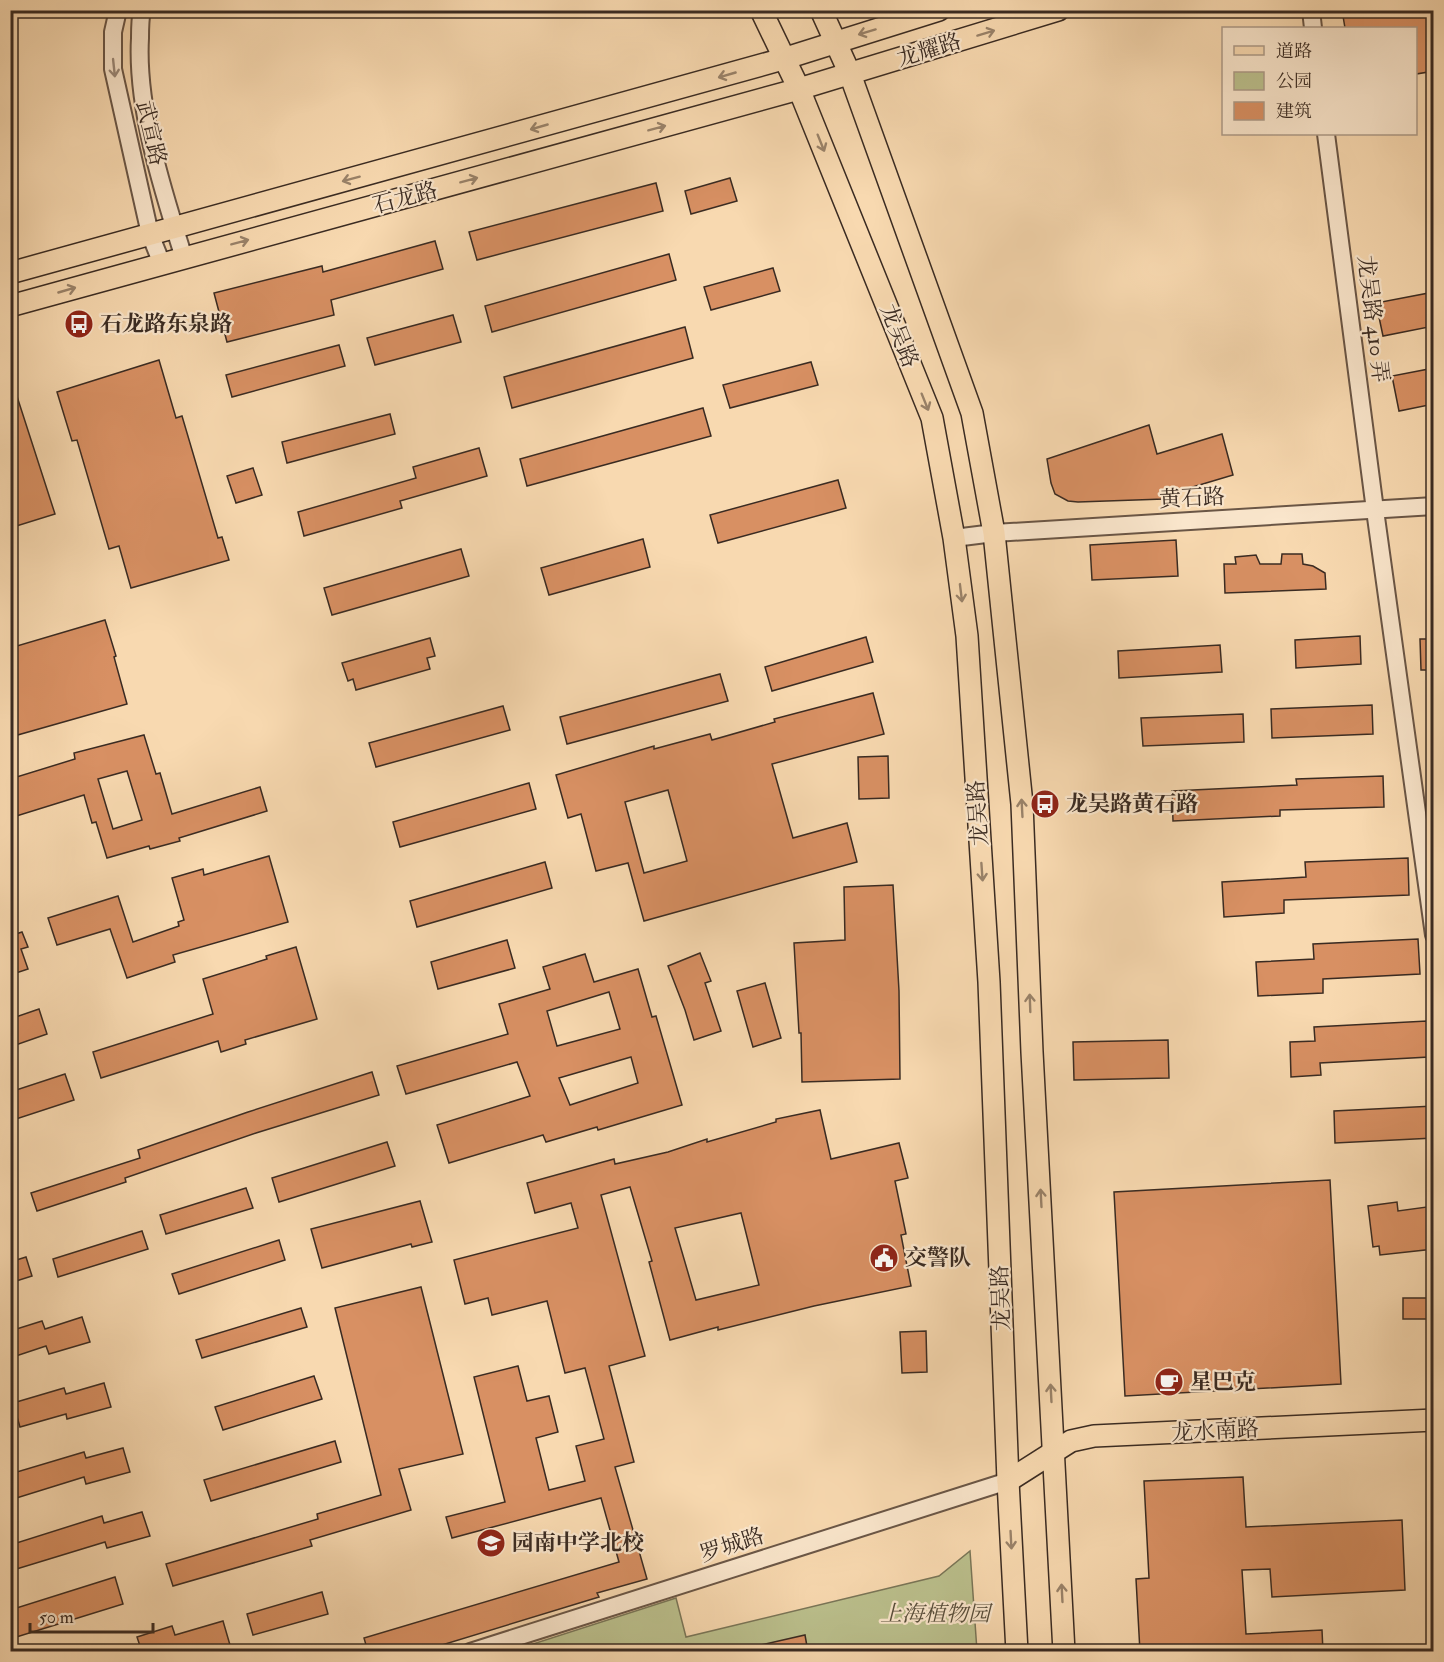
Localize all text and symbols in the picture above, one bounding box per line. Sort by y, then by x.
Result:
one-way arrow [976,26,995,37]
one-way arrow [858,27,877,38]
street label: 龙耀路 [893,27,965,73]
legend [1222,27,1417,135]
text: 道路 [1276,40,1312,63]
one-way arrow [109,58,120,78]
one-way arrow [718,70,737,81]
text: 公园 [1276,70,1312,93]
street label: 武宣路 [130,98,172,168]
text: 建筑 [1276,100,1312,123]
one-way arrow [530,122,549,134]
one-way arrow [647,122,666,134]
one-way arrow [816,134,827,152]
one-way arrow [342,174,361,185]
one-way arrow [459,174,478,186]
street label: 石龙路 [369,176,441,220]
one-way arrow [230,236,249,248]
street label: 龙吴路 410 弄 [1351,254,1395,384]
one-way arrow [57,284,76,295]
street label: 龙吴路 [874,300,924,372]
bus stop icon: 石龙路东泉路 [63,308,95,340]
place label: 石龙路东泉路 [100,310,232,338]
one-way arrow [921,392,932,411]
street label: 黄石路 [1158,482,1226,514]
one-way arrow [956,583,967,603]
street label: 龙吴路 [962,779,994,847]
bus stop icon: 龙吴路黄石路 [1029,788,1061,820]
place label: 龙吴路黄石路 [1066,790,1198,818]
one-way arrow [1017,799,1028,819]
one-way arrow [977,861,988,881]
one-way arrow [1025,994,1036,1014]
one-way arrow [1035,1189,1046,1208]
public building icon: 交警队 [868,1242,900,1274]
place label: 交警队 [905,1244,971,1272]
street label: 龙吴路 [986,1265,1016,1331]
cafe icon: 星巴克 [1153,1366,1185,1398]
place label: 星巴克 [1190,1368,1256,1396]
one-way arrow [1046,1383,1057,1403]
street label: 龙水南路 [1170,1415,1260,1447]
street label: 罗城路 [696,1521,768,1569]
school or university icon: 园南中学北校 [475,1527,507,1559]
place label: 园南中学北校 [512,1529,644,1557]
one-way arrow [1006,1529,1017,1549]
one-way arrow [1056,1584,1067,1604]
scale bar [30,1596,153,1634]
park label: 上海植物园 [880,1600,993,1628]
text: 50 m [39,1606,74,1629]

